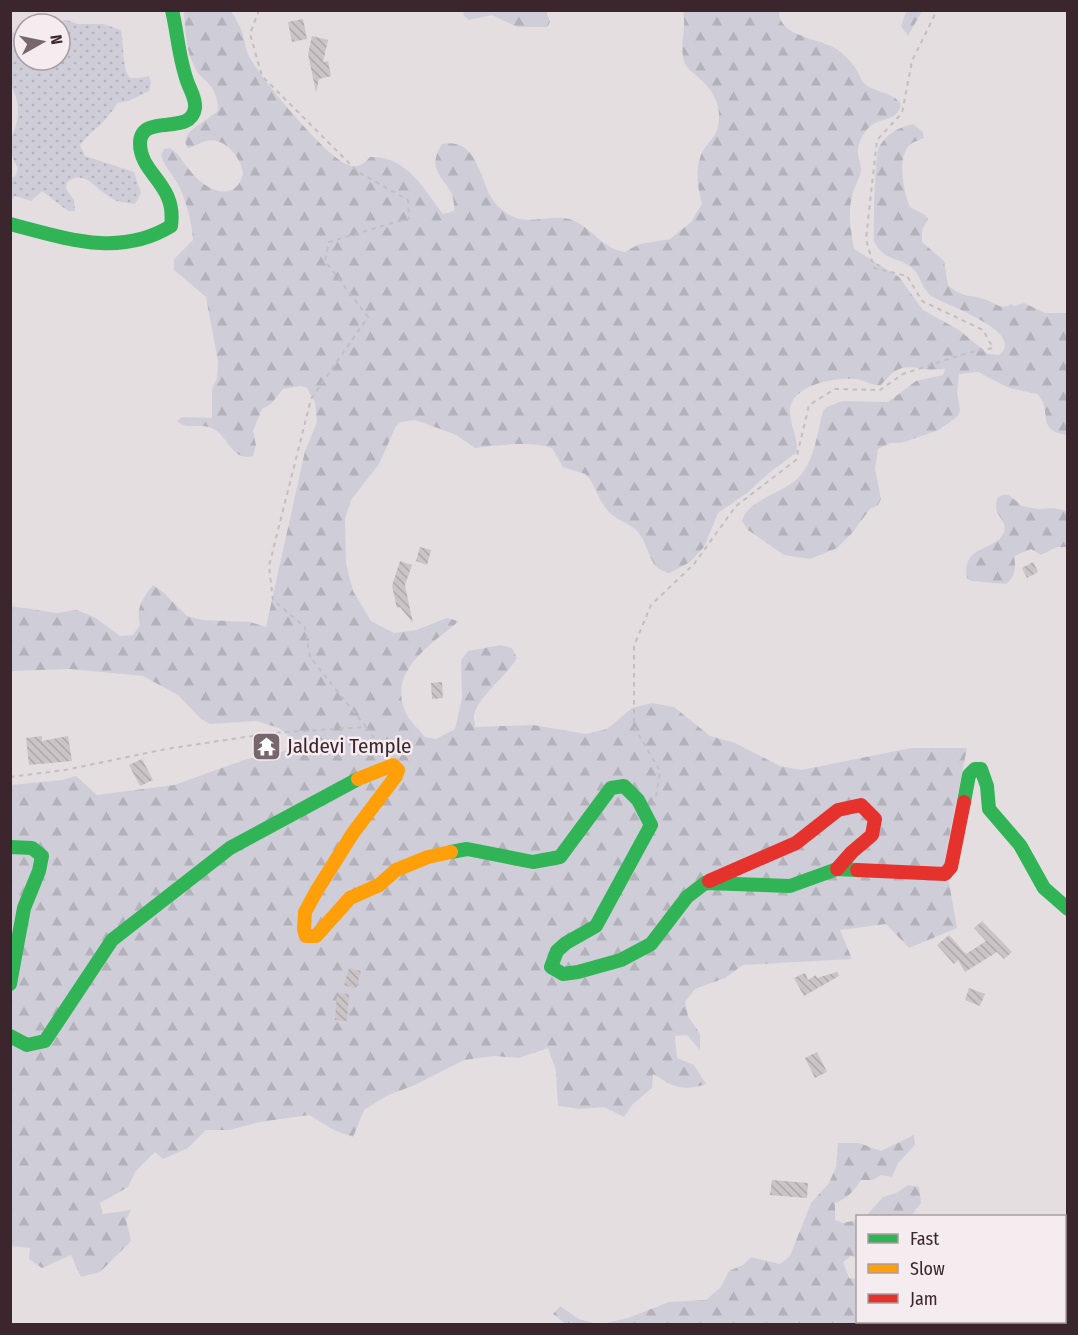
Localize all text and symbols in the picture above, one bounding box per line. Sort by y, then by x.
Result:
north arrow [12,12,72,72]
text: N [46,34,66,46]
temple icon: Jaldevi Temple [250,730,282,762]
place label: Jaldevi Temple [287,733,411,759]
legend [856,1215,1066,1323]
text: Fast [910,1228,939,1250]
text: Slow [910,1258,945,1280]
text: Jam [910,1288,938,1310]

